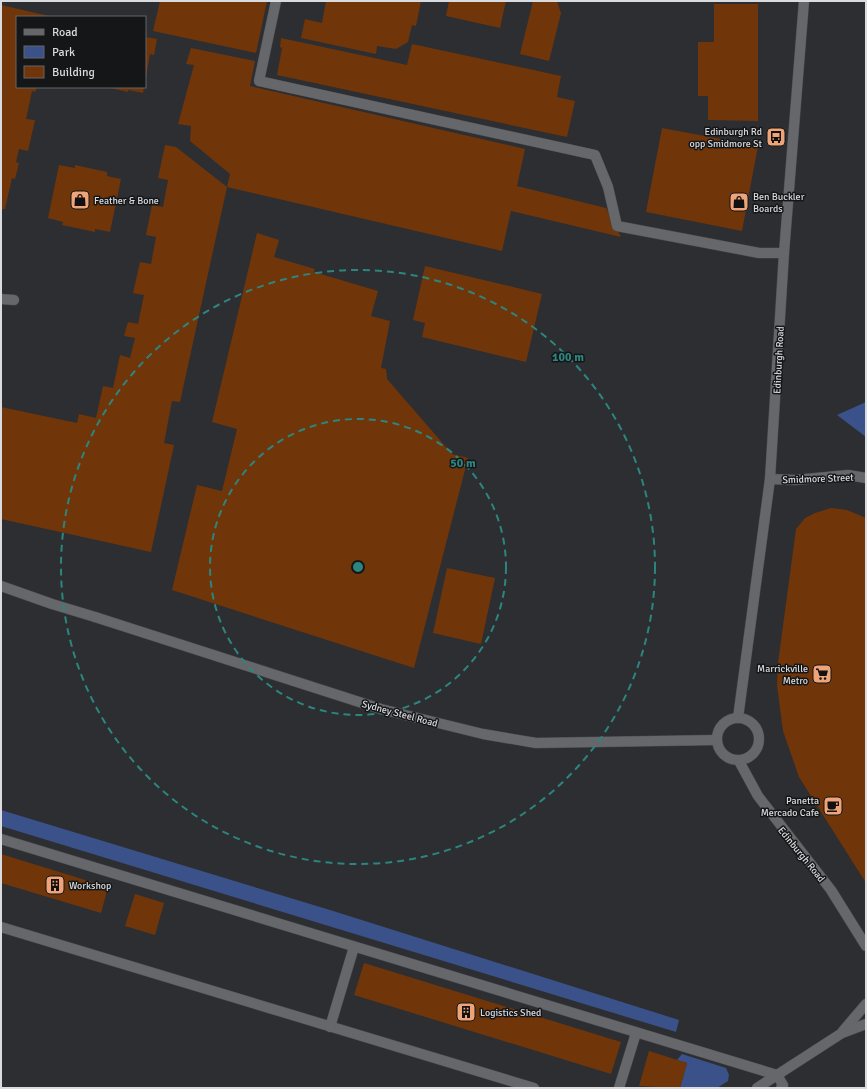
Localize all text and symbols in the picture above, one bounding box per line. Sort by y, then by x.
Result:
legend [16,16,146,88]
text: Road [52,25,78,40]
text: Park [52,45,75,60]
text: Building [52,65,95,80]
place label: Edinburgh Rd opp Smidmore St [690,126,762,150]
bus stop icon: Edinburgh Rd opp Smidmore St [765,126,787,148]
shop icon: Feather & Bone [69,189,91,211]
shop icon: Ben Buckler Boards [728,191,750,213]
place label: Ben Buckler Boards [753,191,805,215]
place label: Feather & Bone [94,195,159,207]
street label: Edinburgh Road [771,326,787,394]
text: 100 m [552,350,584,365]
text: 50 m [450,456,476,471]
street label: Smidmore Street [782,472,854,486]
centre of rings [351,560,365,574]
place label: Marrickville Metro [757,663,808,687]
supermarket icon: Marrickville Metro [811,663,833,685]
street label: Sydney Steel Road [361,698,439,730]
place label: Panetta Mercado Cafe [761,795,819,819]
cafe icon: Panetta Mercado Cafe [822,795,844,817]
street label: Edinburgh Road [775,825,827,885]
building icon: Workshop [44,874,66,896]
place label: Workshop [69,880,111,892]
building icon: Logistics Shed [455,1001,477,1023]
place label: Logistics Shed [480,1007,541,1019]

